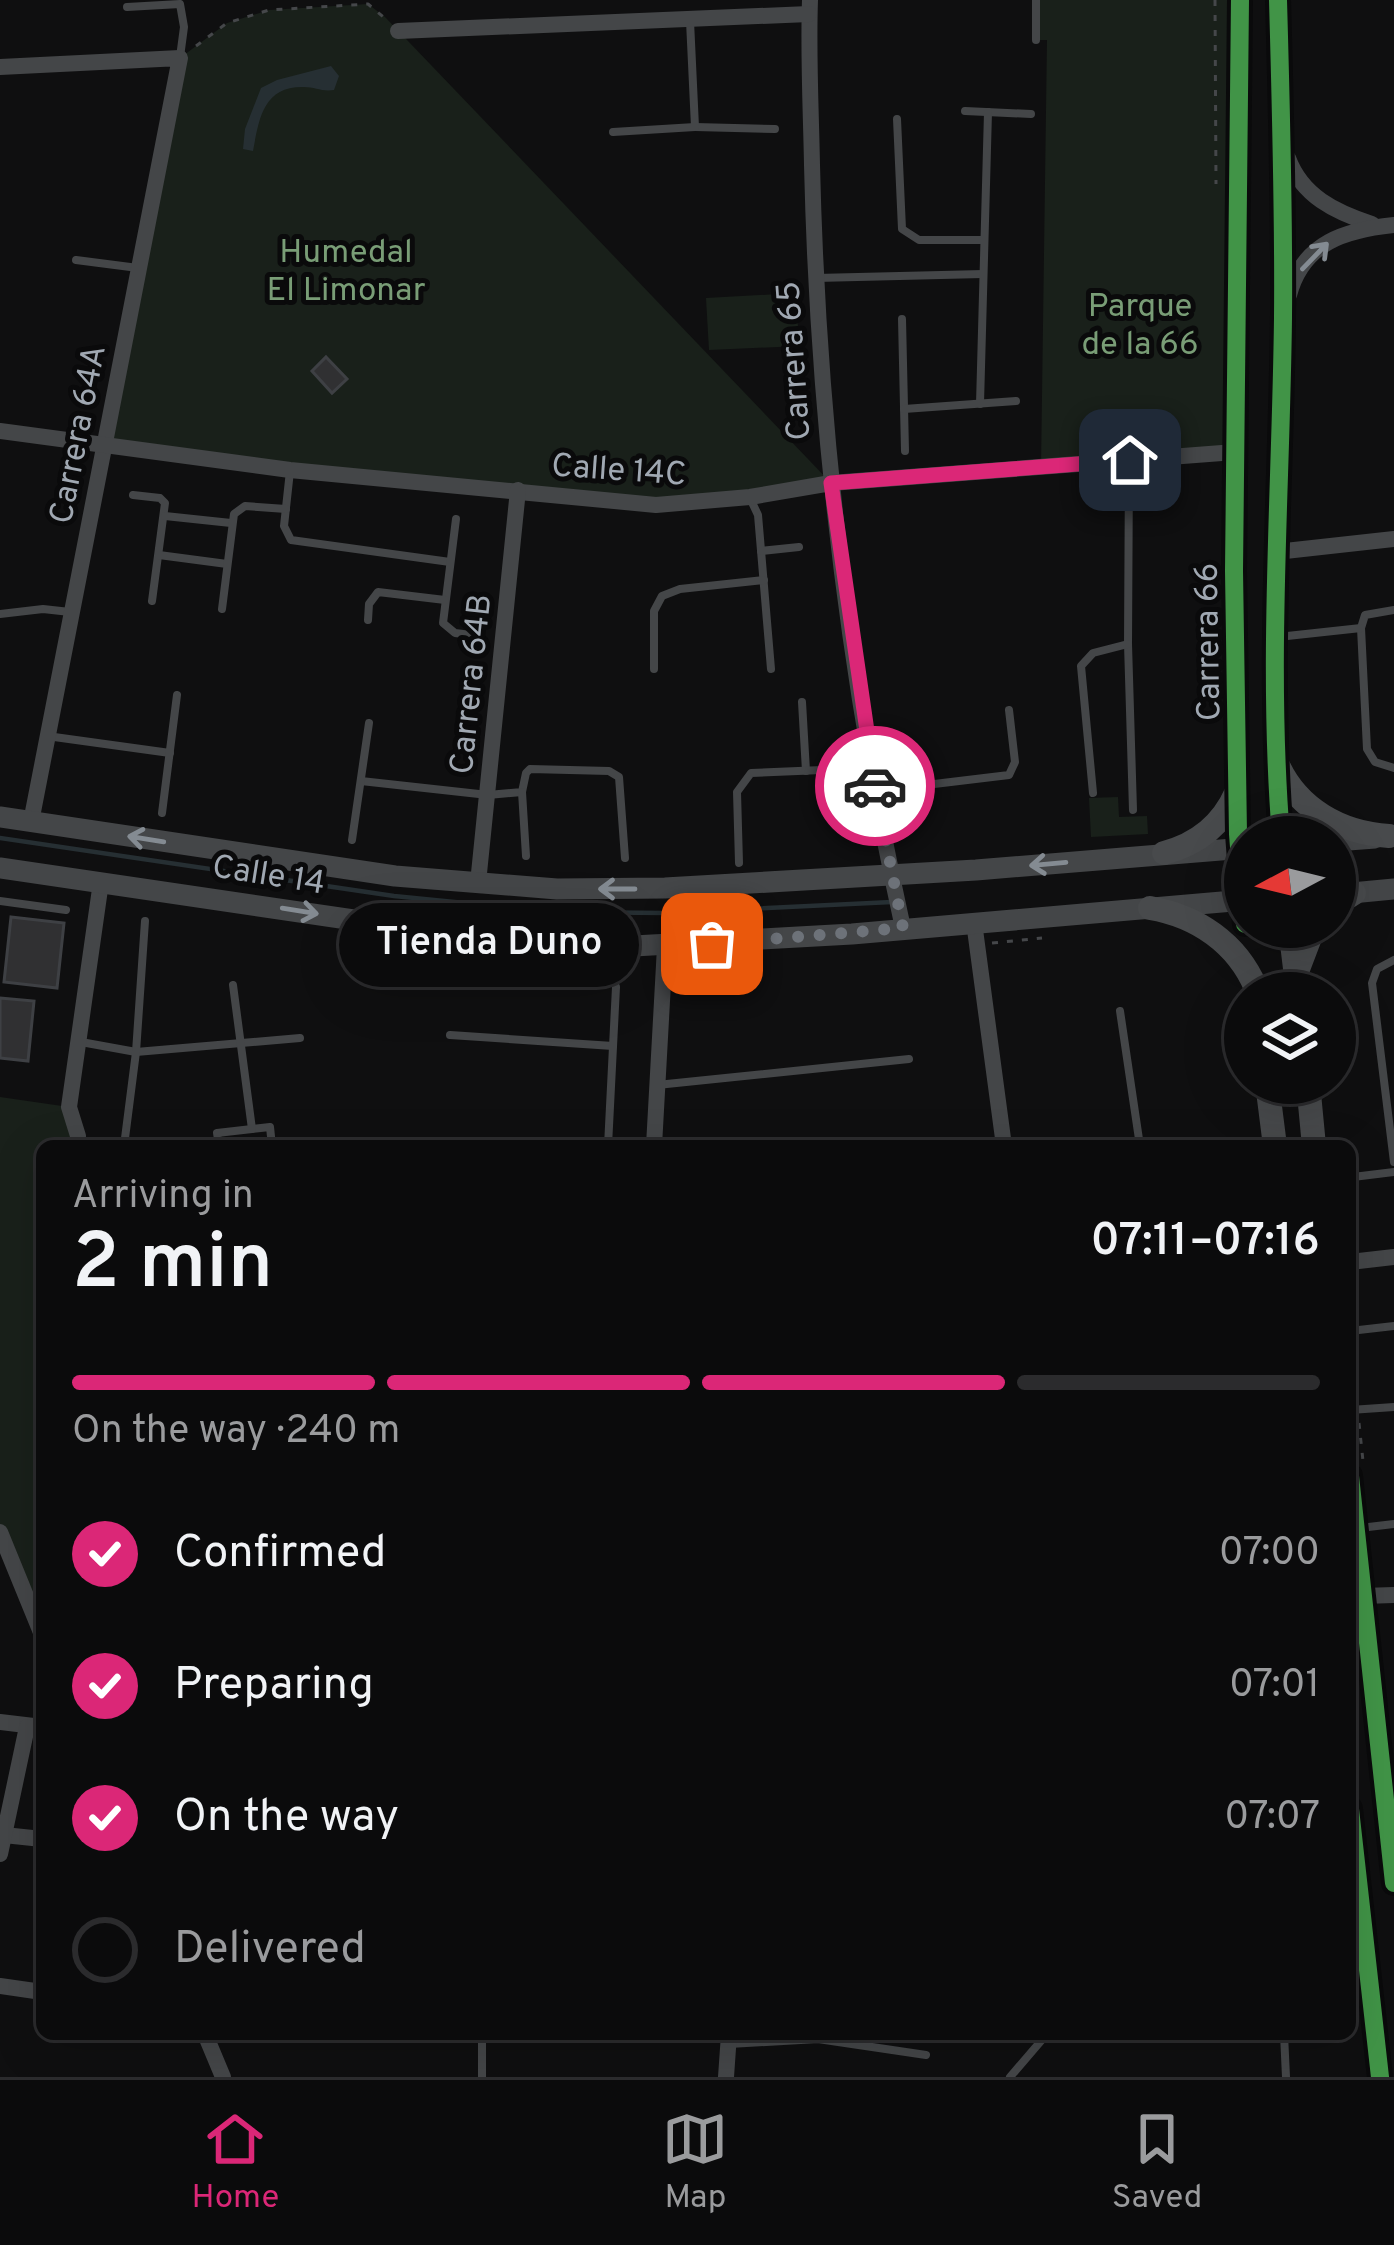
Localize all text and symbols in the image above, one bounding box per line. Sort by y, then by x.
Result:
park label: Humedal El Limonar [266,233,426,313]
one-way arrow [1300,241,1330,271]
street label: Carrera 65 [769,280,822,442]
park label: Parque de la 66 [1081,287,1199,367]
street label: Carrera 64A [42,342,118,528]
pin [1079,409,1181,511]
icon: home [1097,427,1163,493]
street label: Calle 14C [550,446,688,498]
street label: Carrera 66 [1188,562,1232,722]
street label: Carrera 64B [443,592,503,777]
courier [815,726,935,846]
icon: car [842,753,908,819]
north arrow [1224,816,1356,948]
map controls [1224,816,1356,1104]
one-way arrow [127,827,166,850]
street label: Calle 14 [209,847,328,907]
one-way arrow [1029,853,1068,876]
one-way arrow [598,877,637,900]
pin [661,893,763,995]
one-way arrow [280,900,319,923]
callout: Tienda Duno [340,902,640,986]
icon: bag [679,911,745,977]
text: Tienda Duno [376,920,602,969]
button: layers [1224,972,1356,1104]
text: Arriving in [72,1173,254,1222]
text: 07:11–07:16 [1090,1214,1320,1271]
text: 2 min [72,1217,273,1316]
text: On the way · 240 m [72,1408,400,1457]
icon: check [72,1521,138,1587]
text: Confirmed [174,1526,386,1583]
text: 07:00 [1219,1530,1320,1579]
icon: check [72,1653,138,1719]
text: Preparing [174,1658,374,1715]
text: 07:01 [1229,1662,1320,1711]
icon: check [72,1785,138,1851]
text: On the way [174,1790,399,1847]
text: 07:07 [1224,1794,1320,1843]
text: Delivered [174,1922,366,1979]
tab: Home [192,2106,279,2220]
tab: Map [662,2106,728,2220]
tab: Saved [1112,2106,1202,2220]

